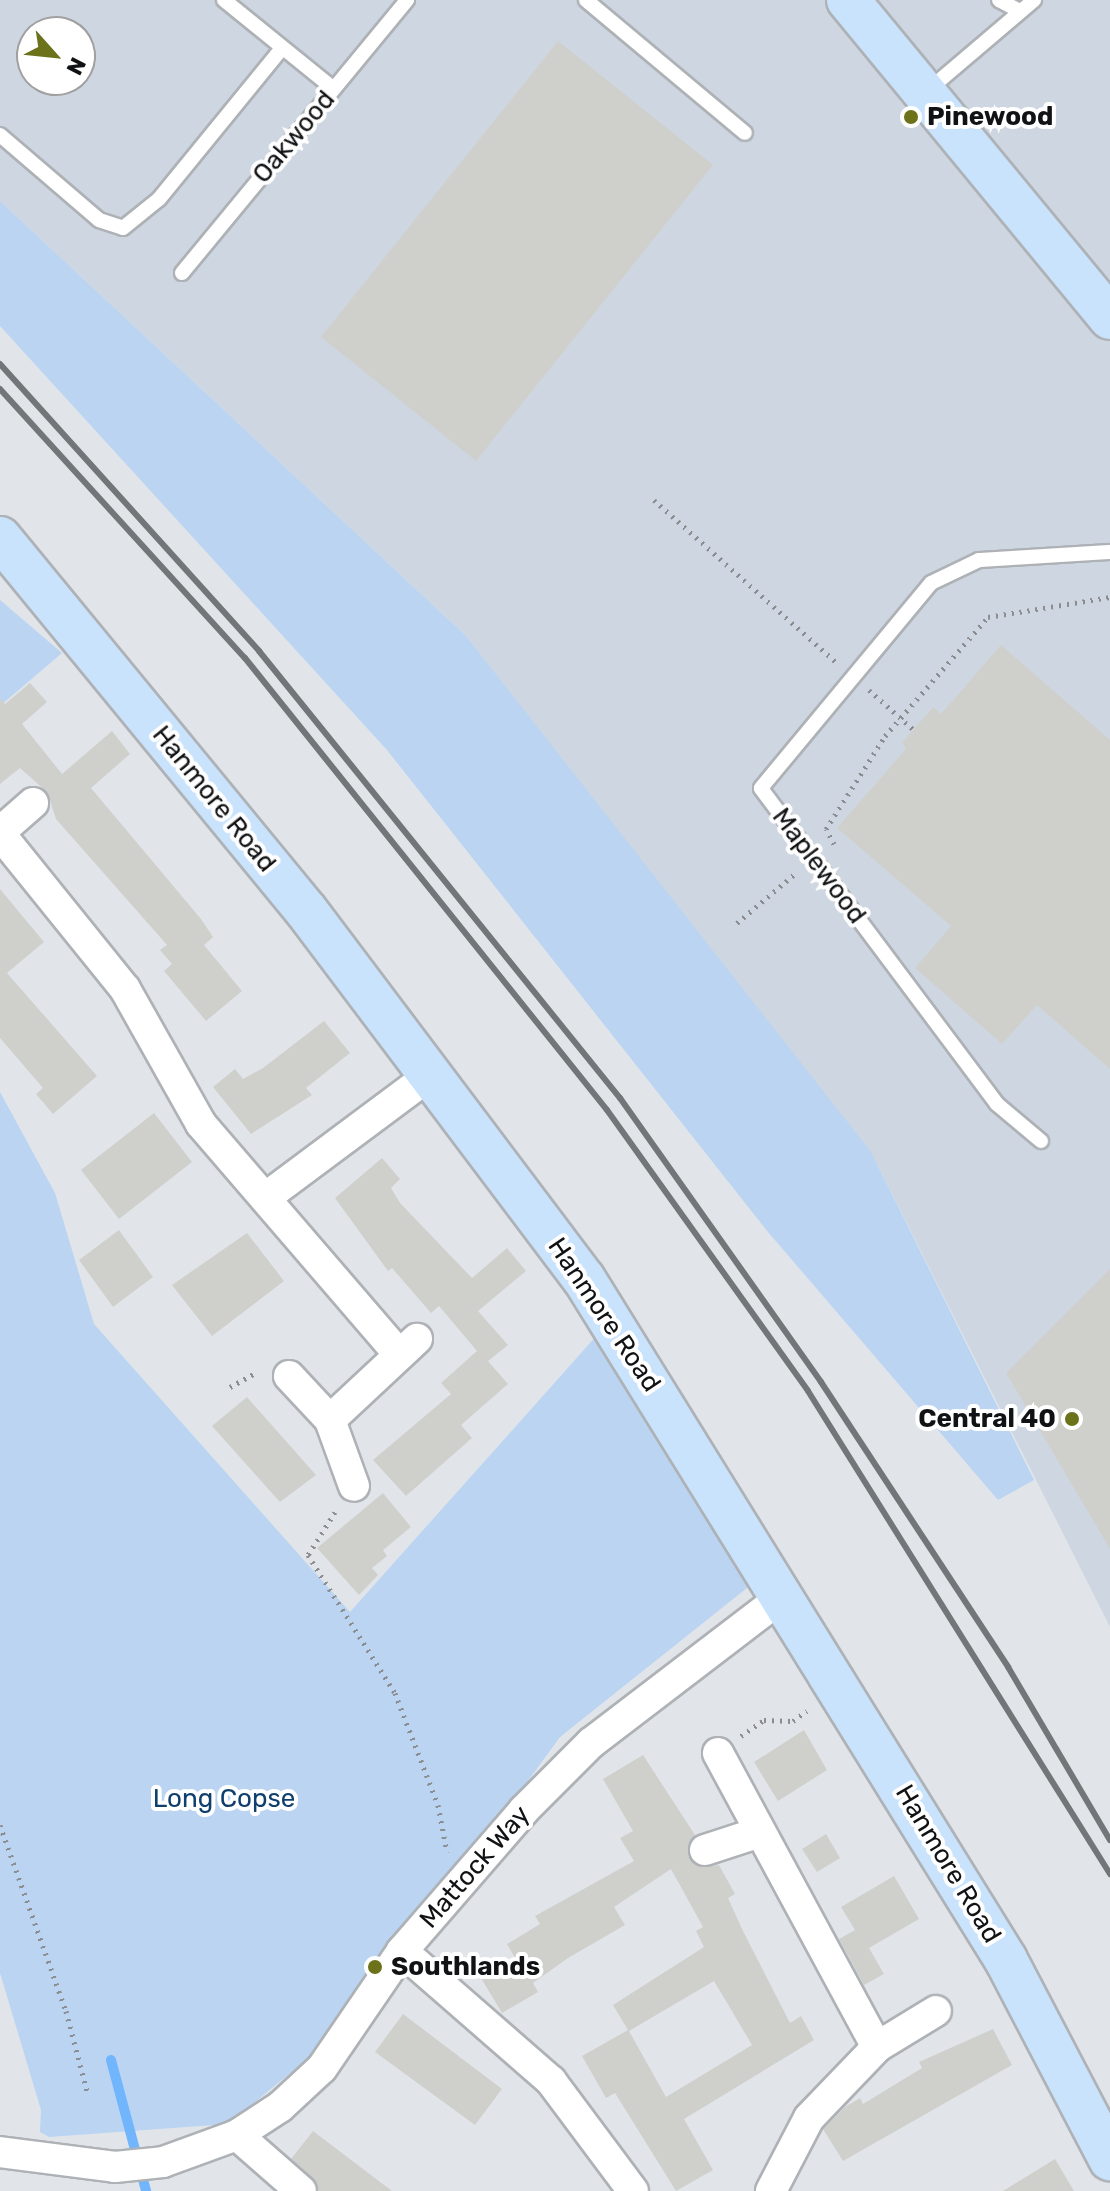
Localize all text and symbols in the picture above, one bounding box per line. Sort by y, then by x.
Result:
north arrow [16,16,96,96]
text: N [60,53,92,79]
street label: Oakwood [246,84,342,190]
place label: Pinewood [927,101,1053,133]
marker: Pinewood [902,108,920,126]
street label: Hanmore Road [146,720,282,878]
street label: Maplewood [765,802,873,930]
street label: Hanmore Road [541,1232,667,1398]
place label: Central 40 [918,1403,1056,1435]
marker: Central 40 [1063,1410,1081,1428]
street label: Hanmore Road [889,1779,1007,1949]
park label: Long Copse [153,1783,295,1815]
street label: Mattock Way [413,1799,537,1935]
place label: Southlands [391,1951,540,1983]
marker: Southlands [366,1958,384,1976]

